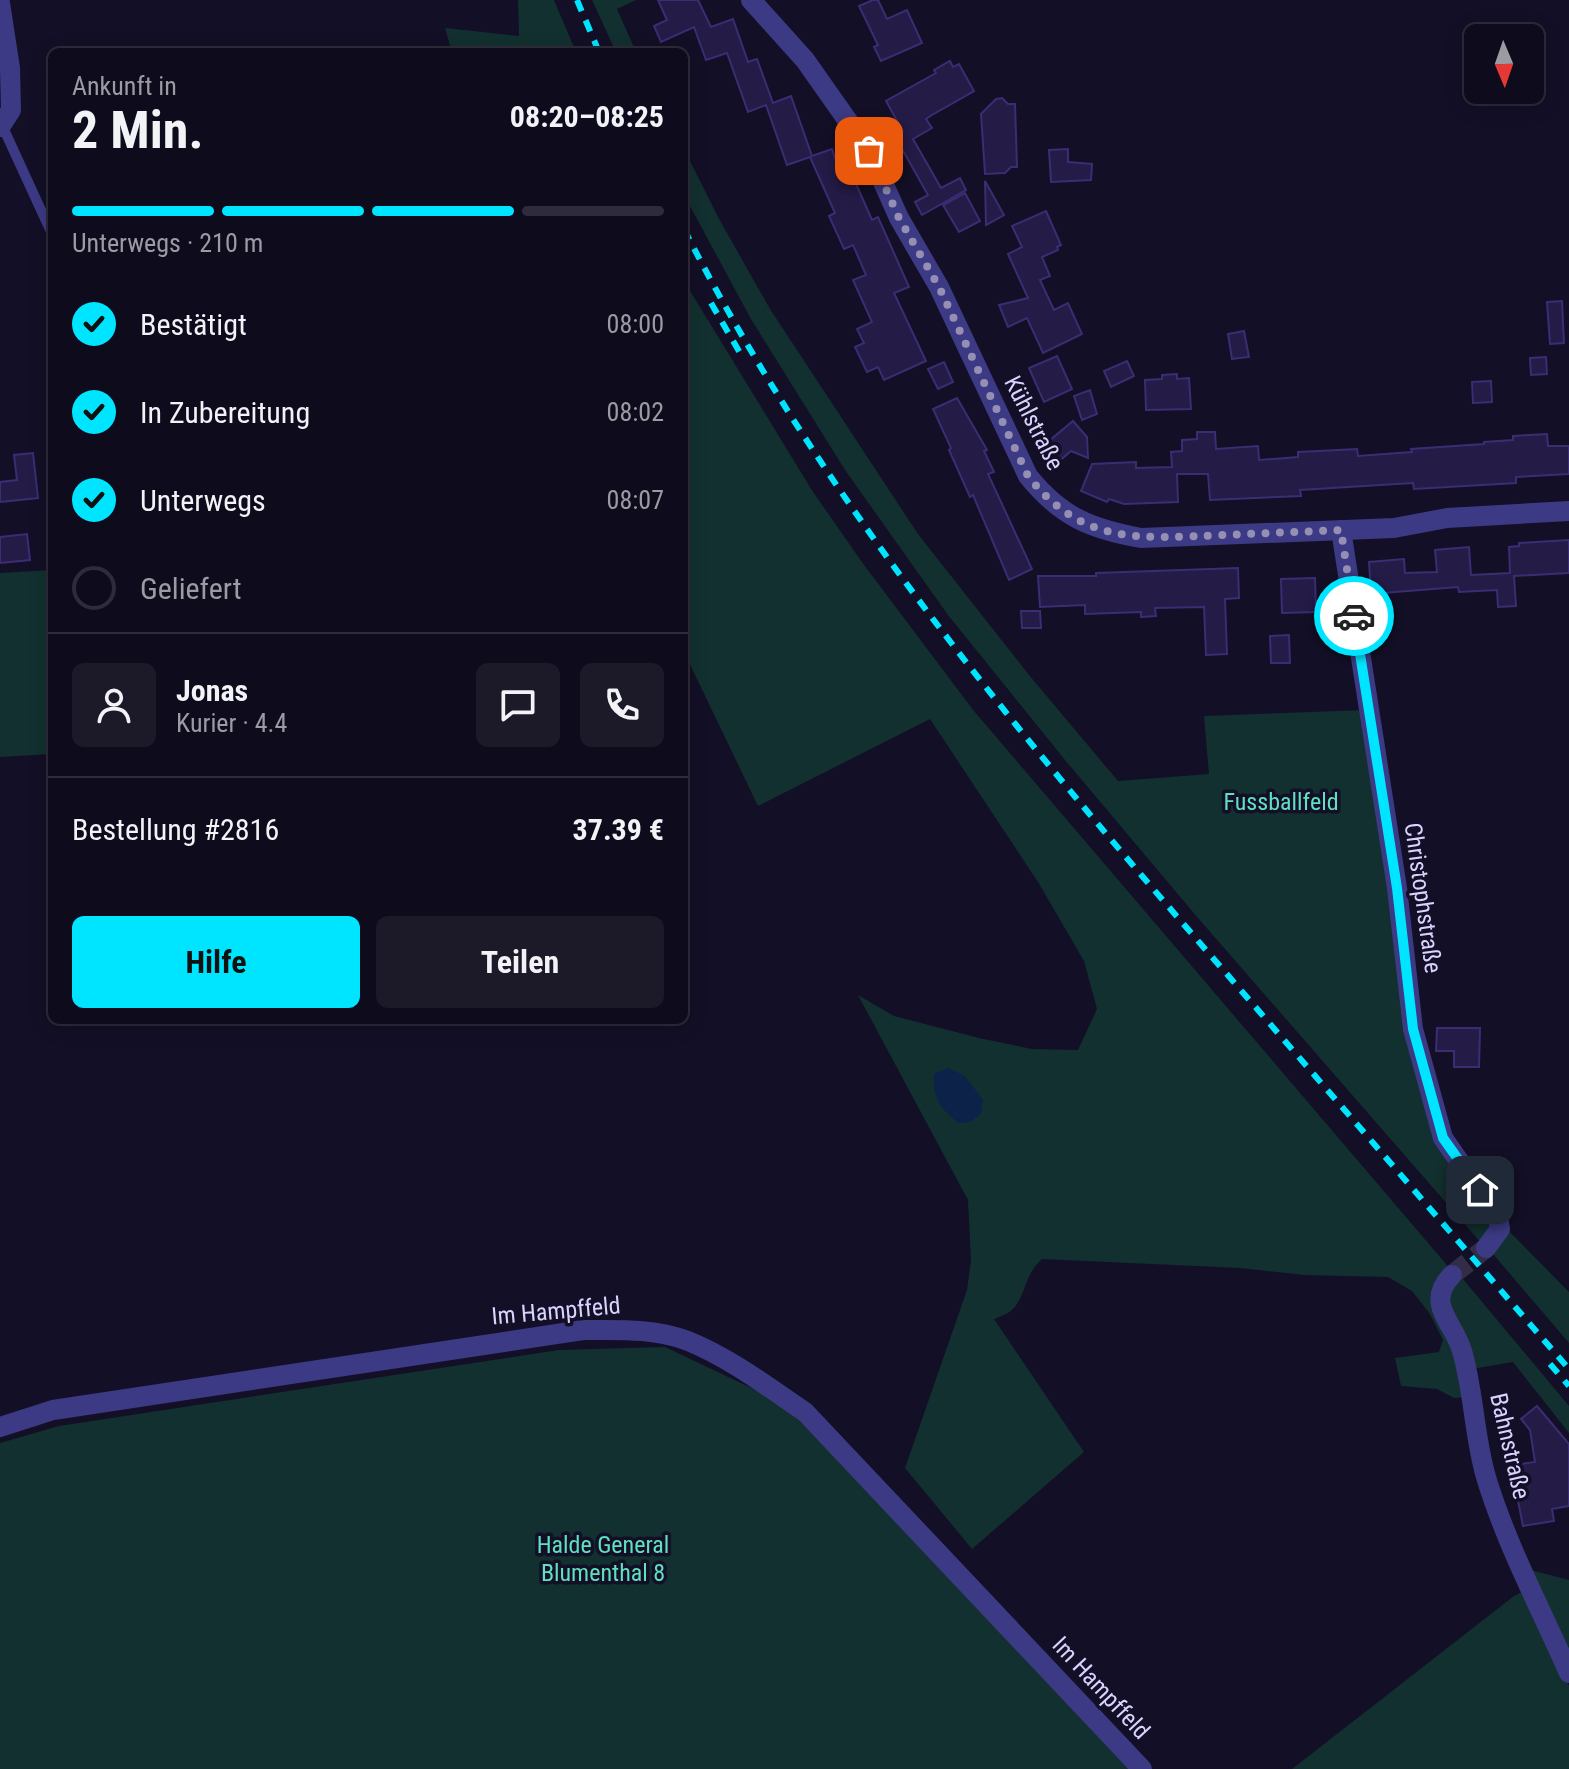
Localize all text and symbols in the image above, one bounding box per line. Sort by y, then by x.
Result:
north arrow [1464,24,1544,104]
map controls [1464,24,1544,104]
text: Ankunft in [72,71,177,101]
text: 08:20–08:25 [510,99,664,134]
text: 2 Min. [72,100,204,161]
pin [835,117,903,185]
icon: bag [847,129,891,173]
text: Unterwegs · 210 m [72,228,263,258]
icon: check [72,302,116,346]
text: Bestätigt [140,307,247,342]
text: 08:00 [607,309,664,339]
street label: Kühlstraße [998,371,1070,475]
icon: check [72,390,116,434]
text: In Zubereitung [140,395,310,430]
text: 08:02 [607,397,664,427]
icon: check [72,478,116,522]
text: Unterwegs [140,483,266,518]
text: 08:07 [607,485,664,515]
text: Geliefert [140,571,242,606]
courier [1314,576,1394,656]
icon: car [1332,594,1376,638]
button: person [72,663,156,747]
button: chat [476,663,560,747]
button: phone [580,663,664,747]
text: Jonas [176,673,248,708]
text: Kurier · 4.4 [176,708,287,738]
park label: Fussballfeld [1223,788,1339,816]
text: Bestellung #2816 [72,812,279,847]
text: 37.39 € [573,812,664,847]
street label: Christophstraße [1399,821,1447,975]
button: Hilfe [72,916,360,1008]
button: Teilen [376,916,664,1008]
pin [1446,1156,1514,1224]
icon: home [1458,1168,1502,1212]
street label: Im Hampffeld [490,1291,622,1331]
street label: Bahnstraße [1484,1390,1536,1502]
park label: Halde General Blumenthal 8 [537,1531,669,1587]
street label: Im Hampffeld [1047,1631,1155,1745]

